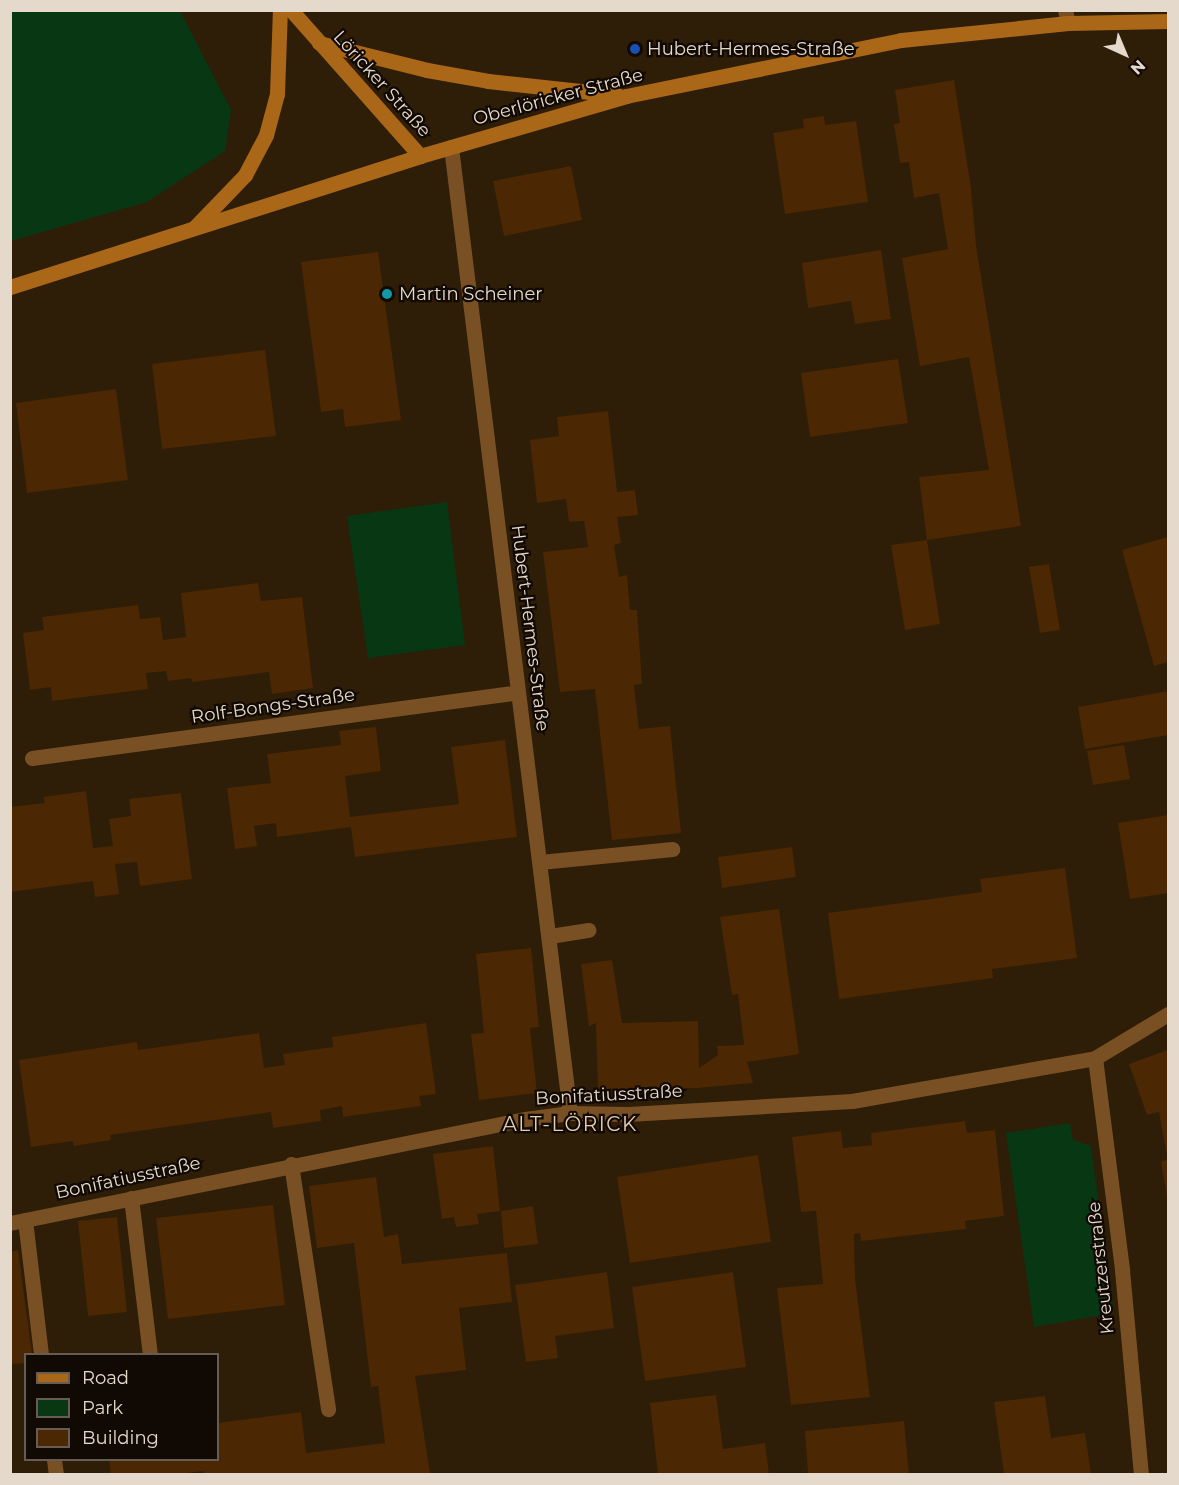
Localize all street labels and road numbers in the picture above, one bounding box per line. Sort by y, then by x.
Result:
street label: Löricker Straße [329,27,435,141]
street label: Oberlöricker Straße [471,64,645,130]
street label: Hubert-Hermes-Straße [507,524,553,732]
street label: Rolf-Bongs-Straße [190,684,356,728]
street label: Bonifatiusstraße [535,1080,683,1110]
street label: Bonifatiusstraße [54,1152,202,1204]
street label: Kreutzerstraße [1083,1201,1119,1335]

